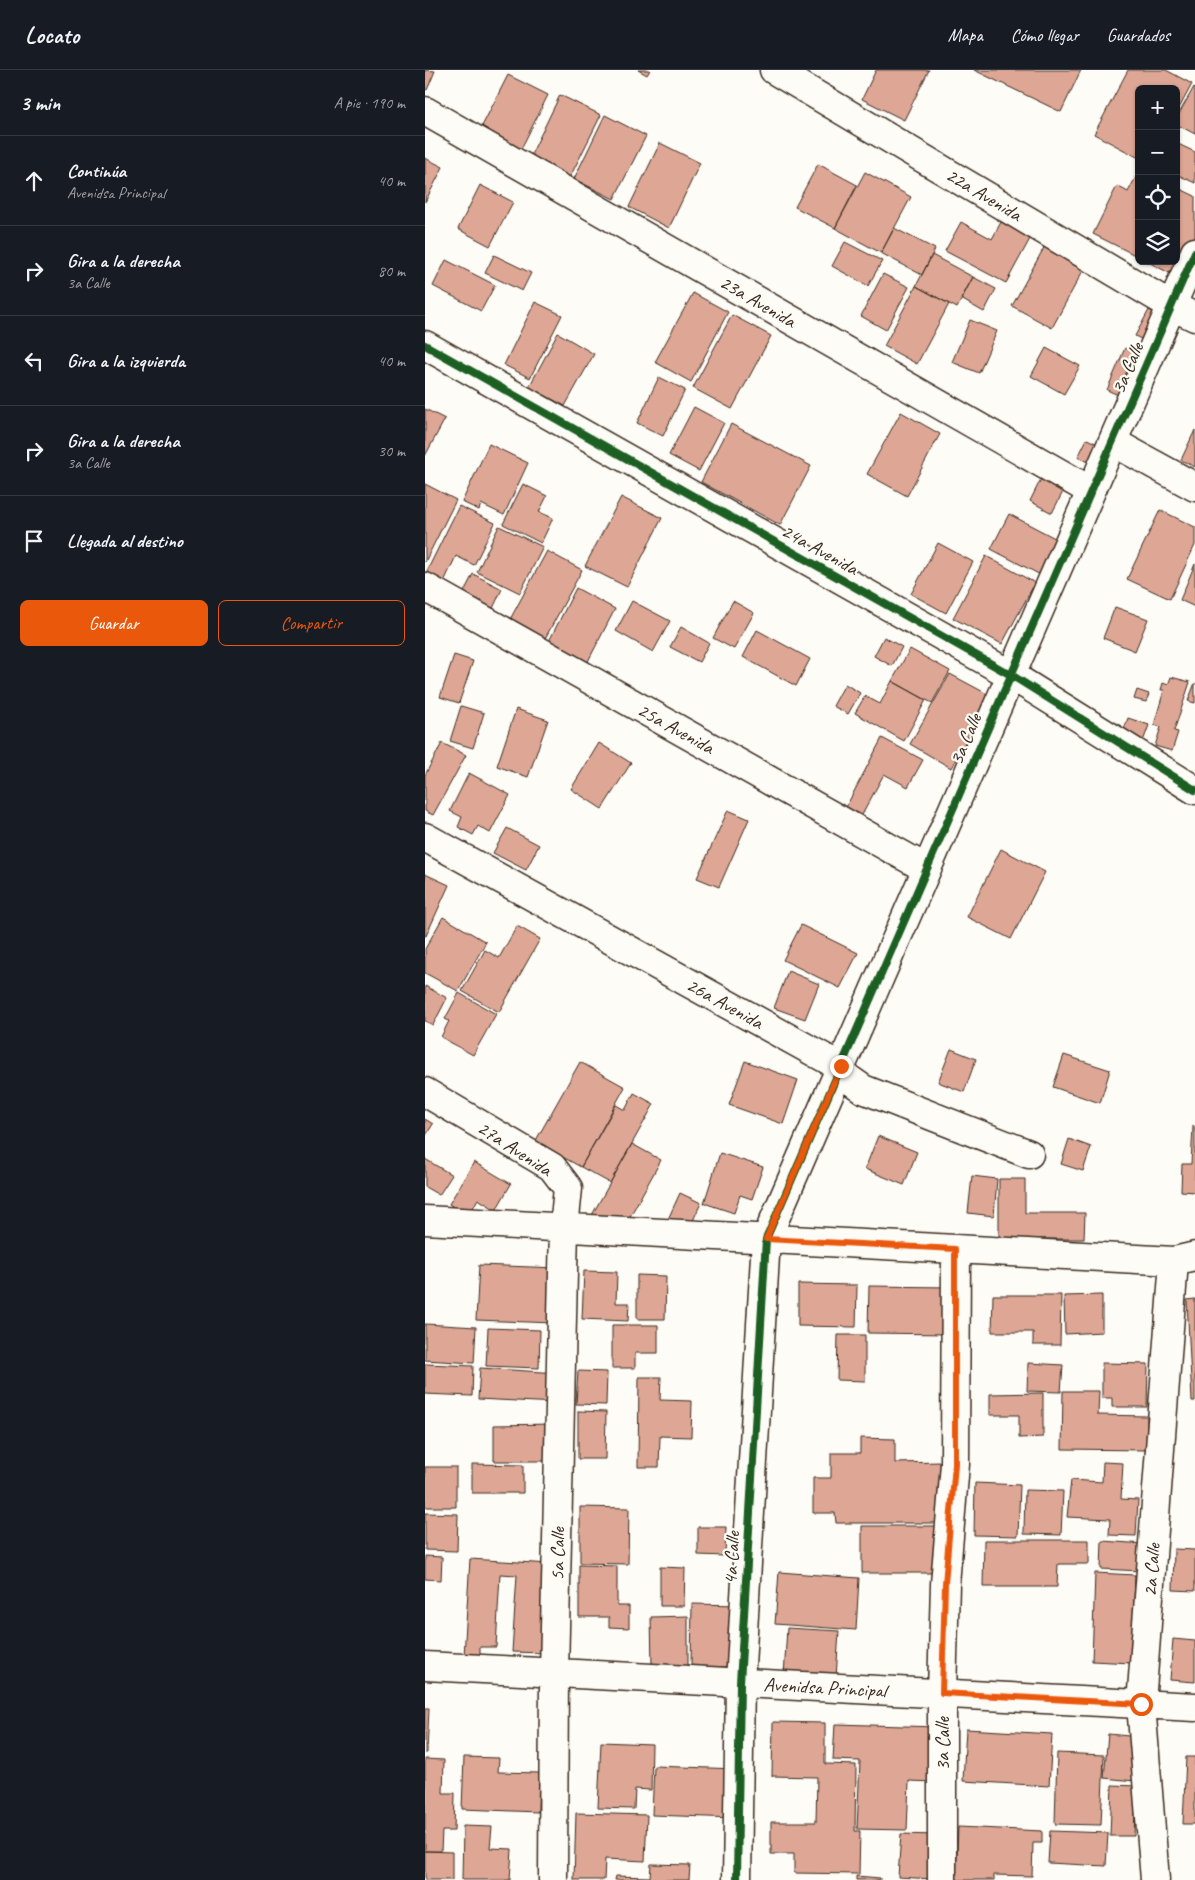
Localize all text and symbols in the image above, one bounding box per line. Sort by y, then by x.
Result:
text: Locato [25,20,79,50]
text: Mapa [948,24,983,46]
text: Cómo llegar [1011,24,1079,46]
text: Guardados [1107,24,1170,46]
map controls [1135,85,1180,265]
button: + [1135,85,1180,130]
text: 3 min [20,90,60,116]
text: A pie · 190 m [334,93,405,113]
button: − [1135,130,1180,175]
text: Continúa [67,159,126,183]
street label: 22a Avenida [941,162,1027,227]
icon: ahead [20,167,48,195]
text: 40 m [378,171,405,191]
button: locate [1135,175,1180,220]
text: Avenidsa Principal [67,183,165,203]
button: layers [1135,220,1180,265]
text: Gira a la derecha [67,249,180,273]
icon: right [20,257,48,285]
text: 80 m [378,261,405,281]
street label: 23a Avenida [715,270,801,334]
text: 3a Calle [67,273,110,293]
street label: 3a Calle [1106,337,1150,398]
icon: left [20,347,48,375]
text: Gira a la izquierda [67,349,185,373]
text: 40 m [378,351,405,371]
text: Gira a la derecha [67,429,180,453]
icon: right [20,437,48,465]
text: 30 m [378,441,405,461]
text: 3a Calle [67,453,110,473]
street label: 24a Avenida [777,518,864,581]
icon: arrive [20,527,48,555]
text: Llegada al destino [67,529,183,553]
button: Guardar [20,600,208,646]
button: Compartir [218,600,405,646]
street label: 25a Avenida [633,697,720,760]
street label: 3a Calle [944,708,988,769]
street label: 26a Avenida [682,972,769,1035]
route end [830,1055,853,1078]
street label: 27a Avenida [473,1115,558,1182]
street label: 5a Calle [545,1526,570,1581]
street label: 4a Calle [718,1529,745,1585]
street label: 2a Calle [1137,1541,1166,1597]
street label: Avenidsa Principal [763,1672,891,1703]
route start [1130,1693,1153,1716]
street label: 3a Calle [930,1716,955,1771]

